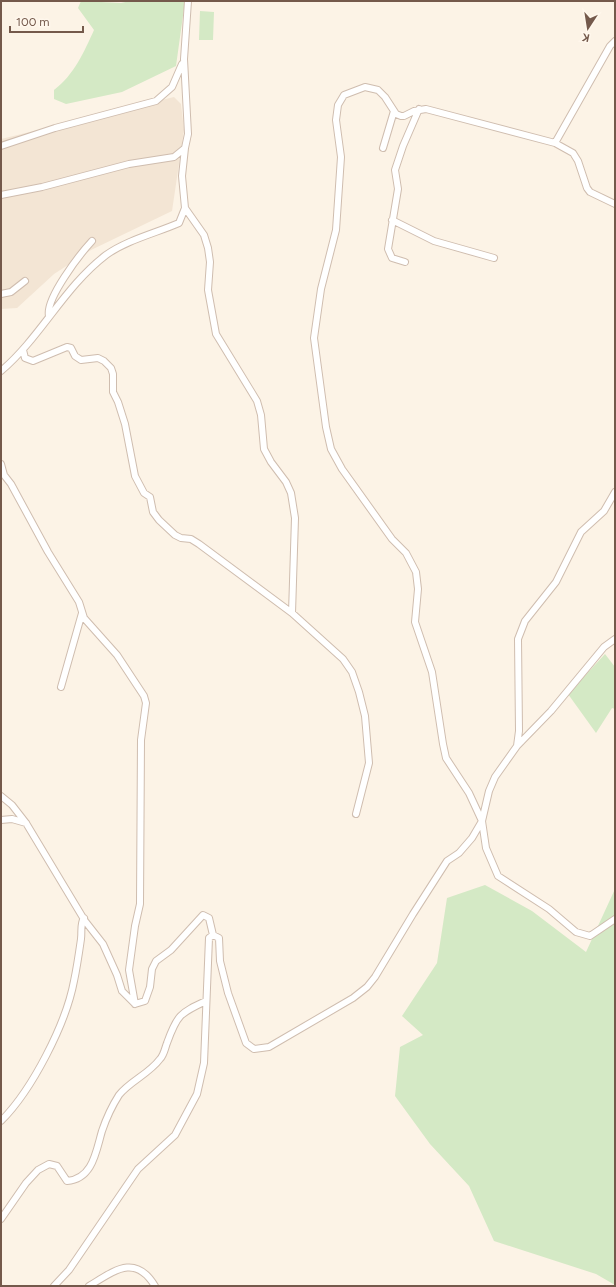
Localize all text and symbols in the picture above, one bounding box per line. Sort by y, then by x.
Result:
scale bar [10,8,83,34]
north arrow [568,8,608,48]
text: 100 m [16,15,50,29]
text: K [580,30,591,44]

